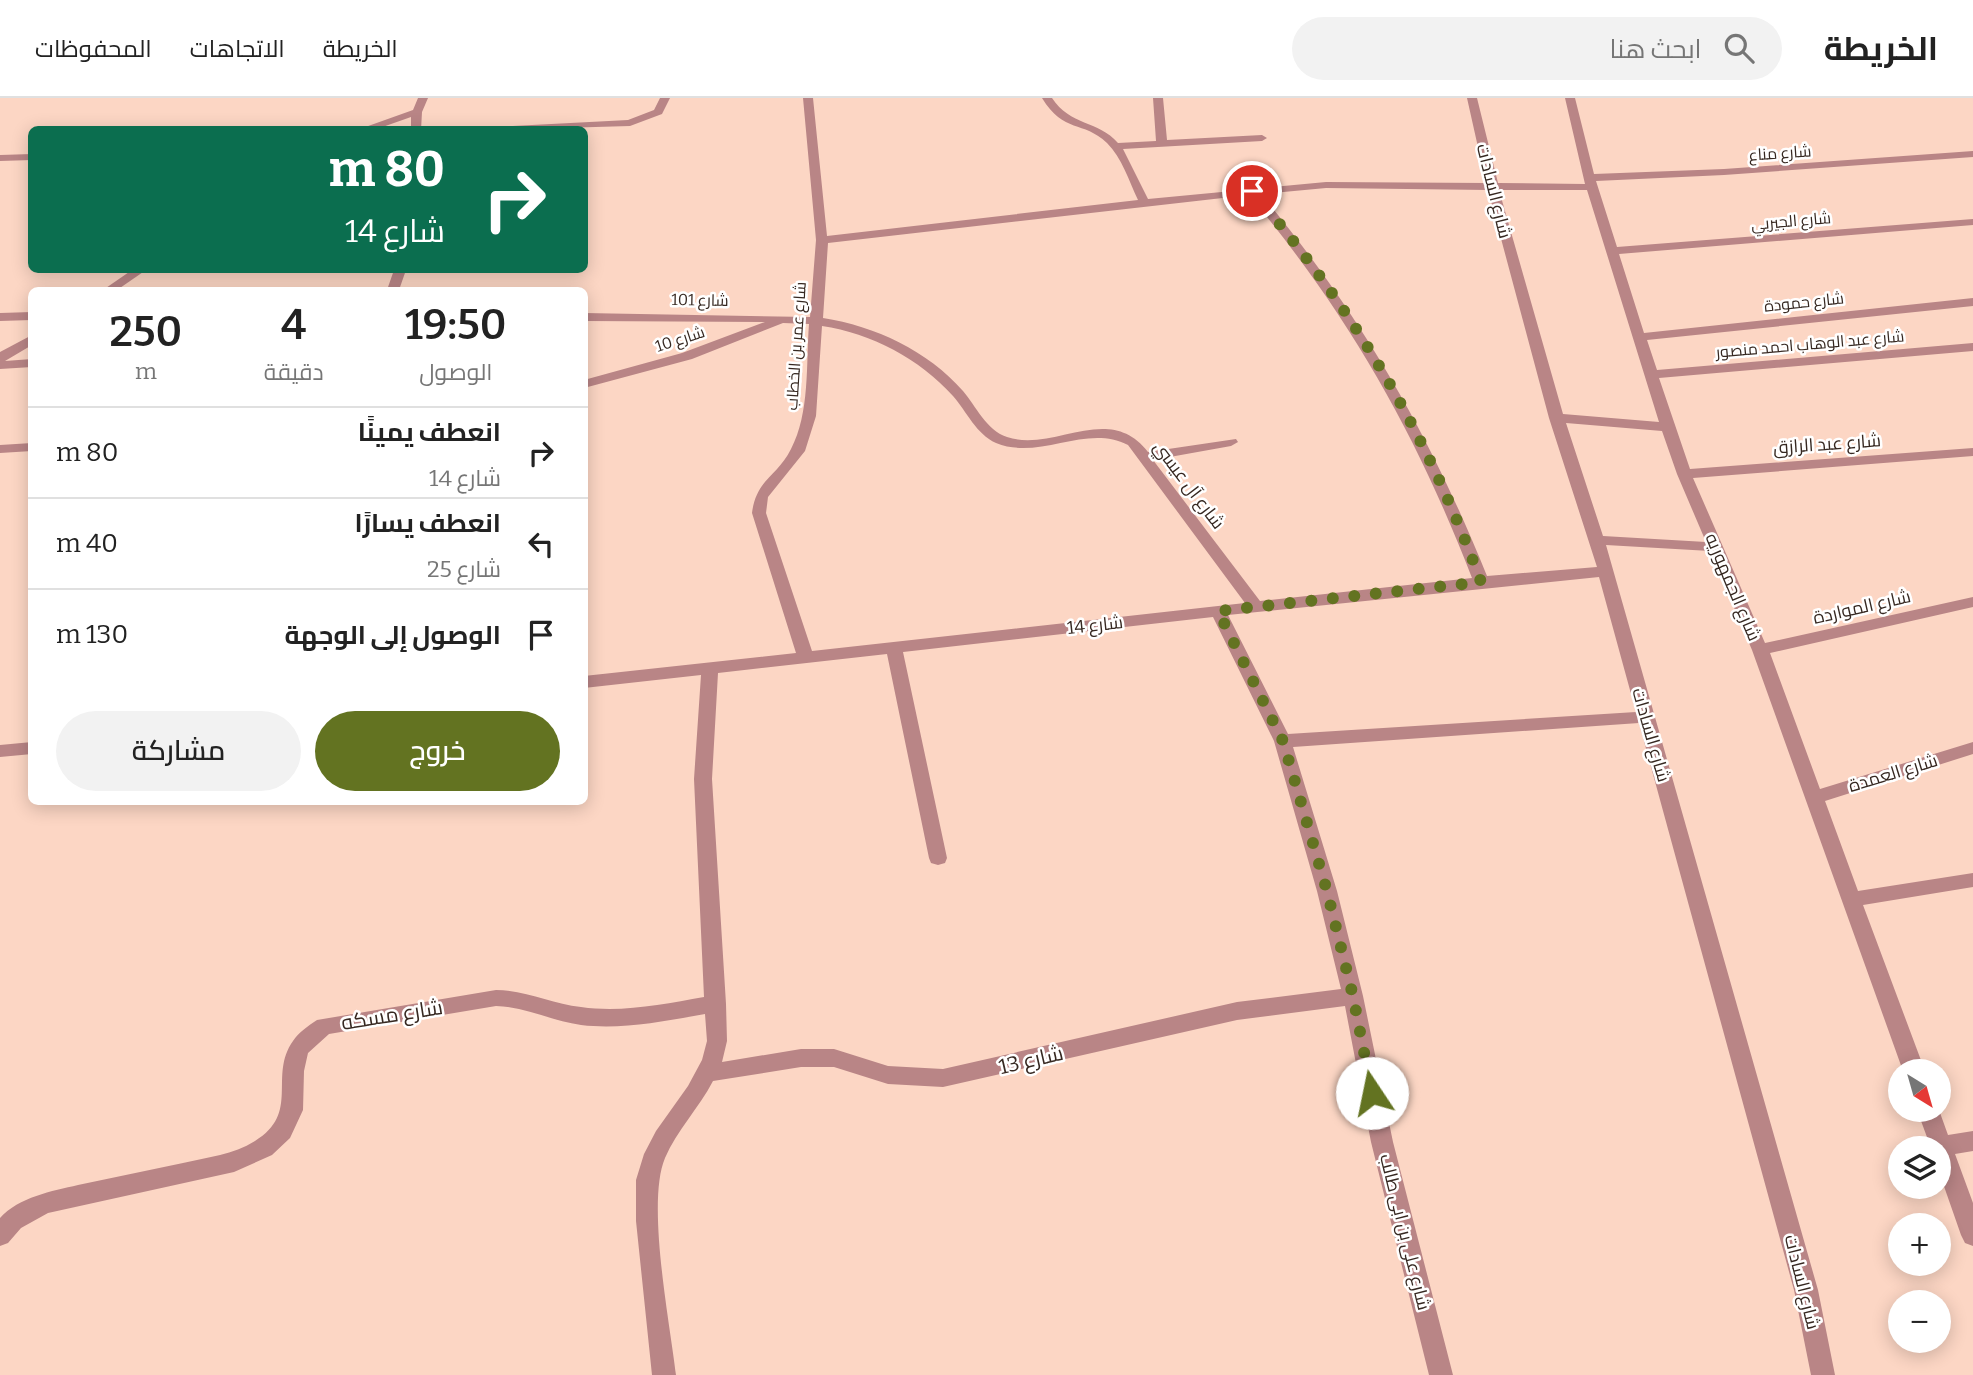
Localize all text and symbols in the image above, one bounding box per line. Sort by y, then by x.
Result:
search box [1292,17,1782,80]
icon: search [1720,29,1758,67]
text: الخريطة [1824,29,1938,69]
text: ابحث هنا [1610,34,1702,65]
text: المحفوظات [35,35,152,63]
text: الاتجاهات [190,35,285,63]
text: الخريطة [323,35,398,63]
text: 80 m [329,140,445,199]
street label: شارع السادات [1471,141,1516,241]
street label: شارع مناع [1748,141,1812,167]
icon: right [469,154,560,245]
pin [1222,161,1282,221]
icon: arrive [1233,172,1271,210]
street label: شارع الجيربي [1750,208,1832,238]
text: شارع 14 [345,212,445,250]
street label: شارع عمر بن الخطاب [782,281,812,411]
street label: شارع حمودة [1763,288,1845,318]
street label: شارع 101 [671,290,729,312]
text: 4 [281,300,306,350]
text: 19:50 [405,300,507,350]
text: 250 [109,307,182,357]
street label: شارع 10 [653,322,708,358]
street label: شارع عبد الوهاب احمد منصور [1714,326,1905,364]
text: m [135,357,157,385]
text: دقيقة [264,358,324,386]
text: الوصول [419,358,492,386]
text: انعطف يمينًا [358,417,501,448]
street label: شارع عبد الرازق [1772,429,1882,460]
icon: right [522,434,560,472]
text: 80 m [56,437,118,468]
street label: شارع آل عيسي [1147,437,1229,535]
text: شارع 14 [429,464,501,492]
text: انعطف يسارًا [355,508,501,539]
icon: left [522,525,560,563]
text: 40 m [56,528,118,559]
street label: شارع الجمهوريه [1699,530,1766,645]
text: شارع 25 [427,555,501,583]
street label: شارع المواردة [1811,585,1913,630]
street label: شارع 14 [1066,611,1124,640]
icon: arrive [522,616,560,654]
text: 130 m [56,619,128,650]
text: الوصول إلى الوجهة [284,620,501,651]
street label: شارع السادات [1626,685,1675,785]
button: مشاركة [56,711,301,791]
button: خروج [315,711,560,791]
street label: شارع العمدة [1846,749,1940,798]
street label: شارع مسكه [339,994,445,1037]
street label: شارع 13 [996,1040,1066,1081]
position arrow [1335,1056,1409,1130]
north arrow [1888,1059,1951,1122]
map controls [1888,1059,1951,1353]
button: layers [1888,1136,1951,1199]
street label: شارع على بن ابى طالب [1374,1152,1435,1313]
button: + [1888,1213,1951,1276]
street label: شارع السادات [1779,1232,1824,1332]
button: − [1888,1290,1951,1353]

